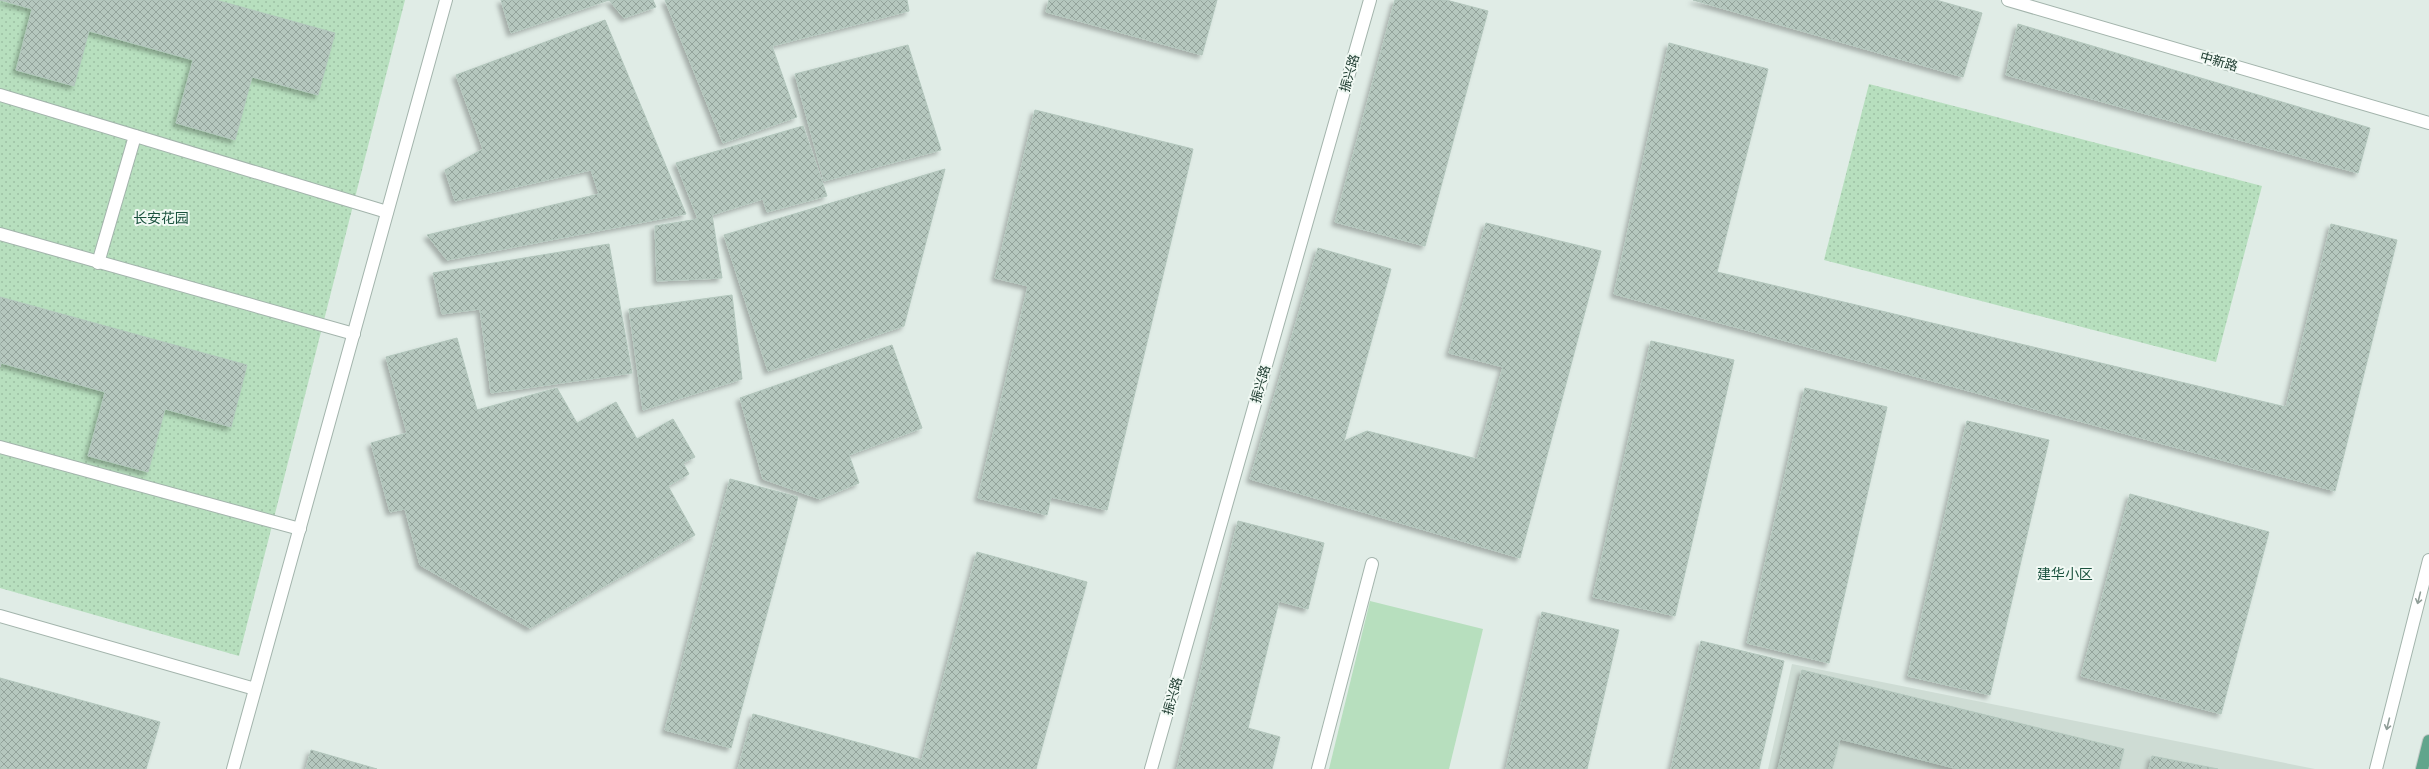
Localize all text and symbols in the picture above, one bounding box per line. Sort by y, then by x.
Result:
street label: 中新路 [2198,48,2240,74]
street label: 振兴路 [1336,52,1362,94]
district label: 长安花园 [133,209,189,227]
street label: 振兴路 [1247,363,1273,405]
district label: 建华小区 [2037,565,2093,583]
one-way arrow [2415,591,2423,604]
street label: 振兴路 [1159,675,1185,717]
one-way arrow [2383,717,2391,730]

